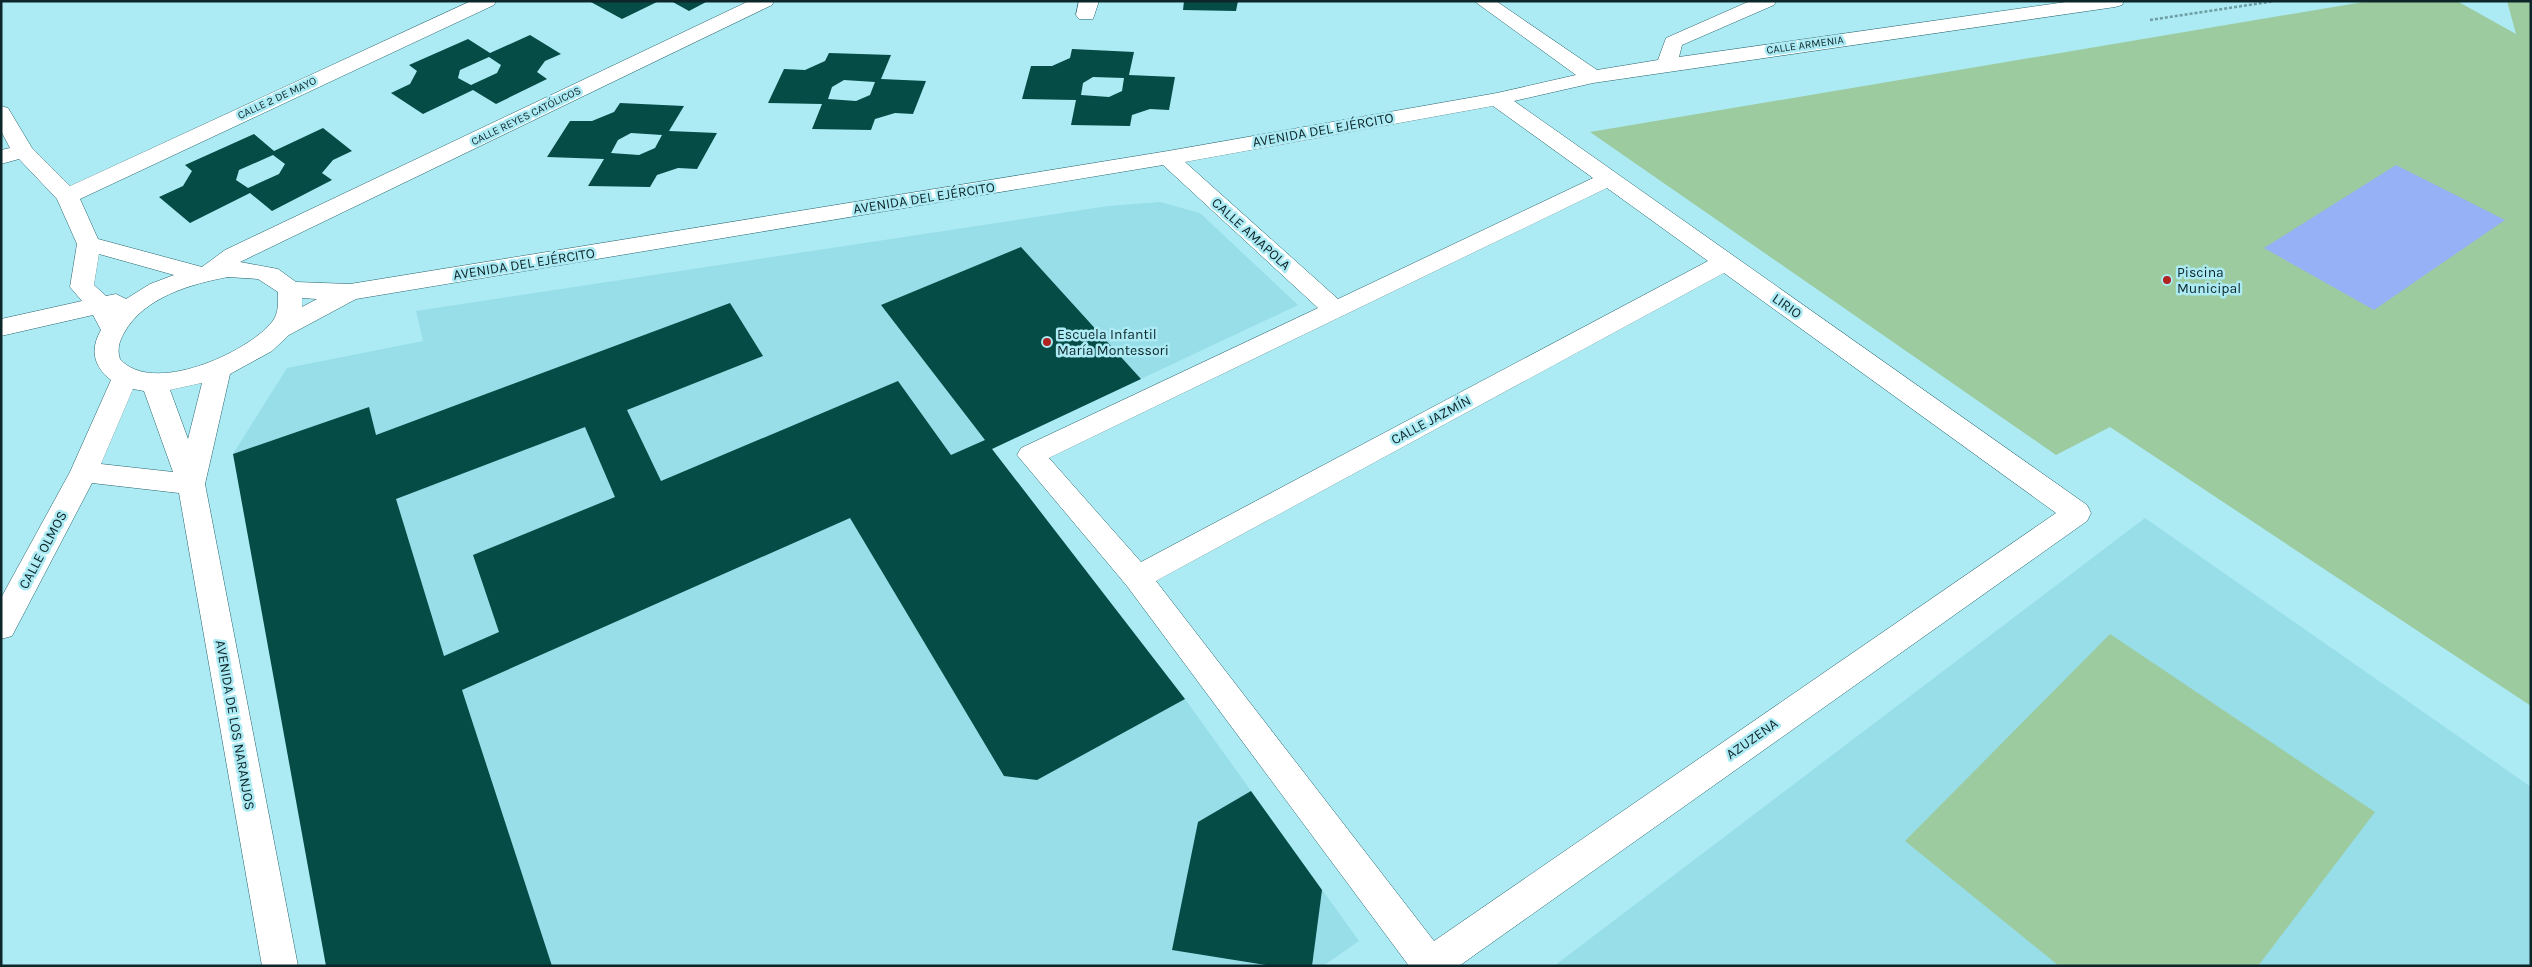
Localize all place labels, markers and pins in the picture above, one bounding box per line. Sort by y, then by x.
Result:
place label: Piscina Municipal [2177,264,2241,297]
marker: Piscina Municipal [2161,274,2173,286]
place label: Escuela Infantil María Montessori [1057,326,1169,359]
marker: Escuela Infantil María Montessori [1041,336,1053,348]

